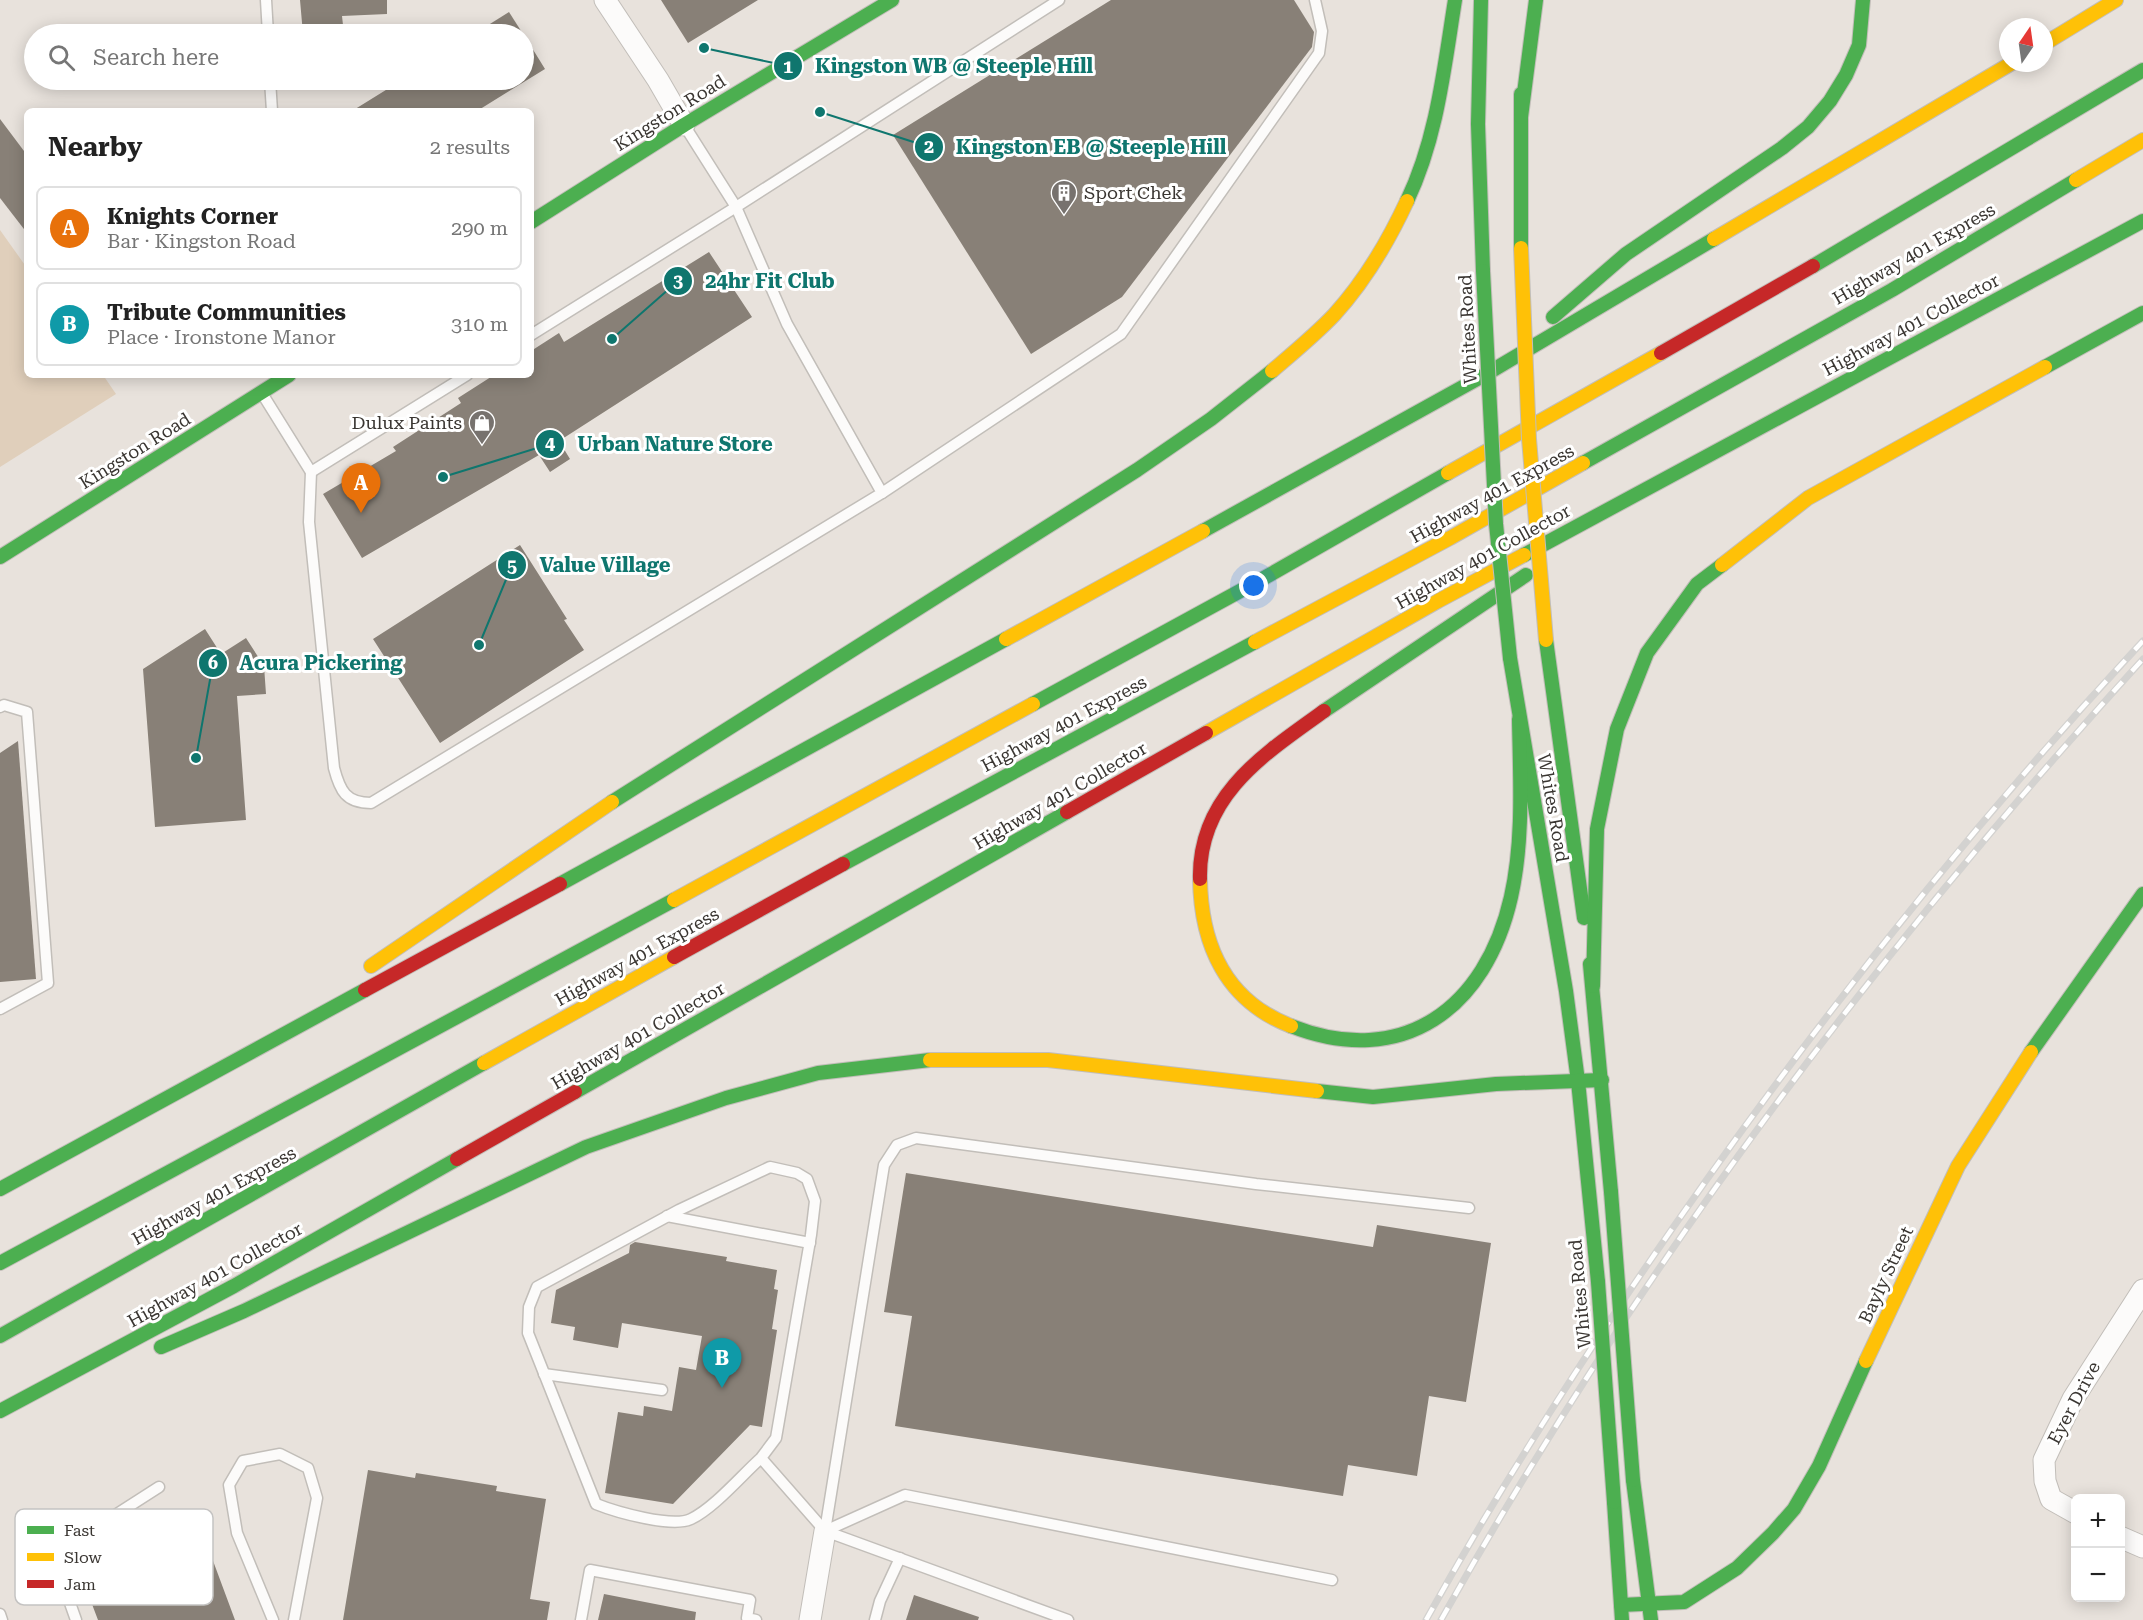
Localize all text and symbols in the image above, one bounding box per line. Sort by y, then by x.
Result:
north arrow [1999,18,2053,72]
search box [24,24,534,90]
icon: search [45,41,78,74]
text: Search here [93,45,219,70]
callout: Kingston WB @ Steeple Hill [773,47,1106,85]
text: Kingston WB @ Steeple Hill [815,54,1094,78]
text: 1 [783,56,793,77]
street label: Kingston Road [610,70,730,155]
callout: Kingston EB @ Steeple Hill [914,128,1239,166]
text: Nearby [48,132,142,162]
text: 2 results [430,135,510,159]
text: Kingston EB @ Steeple Hill [956,135,1227,159]
text: 2 [924,136,934,157]
building icon: Sport Chek [1049,178,1079,216]
place label: Sport Chek [1084,182,1183,203]
street label: Highway 401 Express [1829,198,1999,309]
text: Knights Corner [107,204,278,229]
text: A [62,216,77,240]
text: 290 m [451,216,508,240]
text: Bar · Kingston Road [107,229,296,253]
callout: 24hr Fit Club [663,262,846,300]
text: 24hr Fit Club [705,269,835,293]
street label: Highway 401 Collector [1819,269,2002,380]
text: 3 [673,270,683,291]
street label: Whites Road [1454,273,1481,384]
text: Tribute Communities [107,300,346,325]
text: B [62,312,77,336]
text: 310 m [451,312,508,336]
text: Place · Ironstone Manor [107,325,336,349]
street label: Kingston Road [75,408,195,493]
shop icon: Dulux Paints [467,408,497,446]
place label: Dulux Paints [352,412,462,433]
callout: Urban Nature Store [535,425,785,463]
text: Urban Nature Store [577,432,773,456]
text: 4 [545,433,555,454]
street label: Highway 401 Express [1406,440,1577,547]
pin: A [342,464,380,513]
street label: Highway 401 Collector [1392,500,1574,613]
callout: Value Village [497,546,683,584]
text: Value Village [539,553,671,577]
text: 5 [507,555,517,576]
your location [1239,571,1268,600]
callout: Acura Pickering [198,644,415,682]
text: Acura Pickering [239,651,403,675]
text: 6 [208,652,218,673]
street label: Highway 401 Express [978,671,1150,776]
street label: Highway 401 Collector [969,737,1150,854]
street label: Whites Road [1534,752,1573,864]
street label: Highway 401 Express [551,903,722,1010]
street label: Highway 401 Collector [547,977,728,1094]
street label: Highway 401 Express [128,1142,299,1249]
street label: Highway 401 Collector [124,1218,306,1331]
street label: Bayly Street [1854,1223,1917,1326]
street label: Whites Road [1564,1238,1595,1350]
pin: B [702,1338,742,1388]
street label: Eyer Drive [2043,1358,2104,1448]
map controls [2071,1494,2125,1602]
button: + [2071,1494,2125,1548]
legend [15,1509,213,1605]
text: Fast [64,1521,95,1540]
text: Slow [64,1548,102,1567]
button: − [2071,1548,2125,1602]
text: Jam [64,1575,96,1594]

